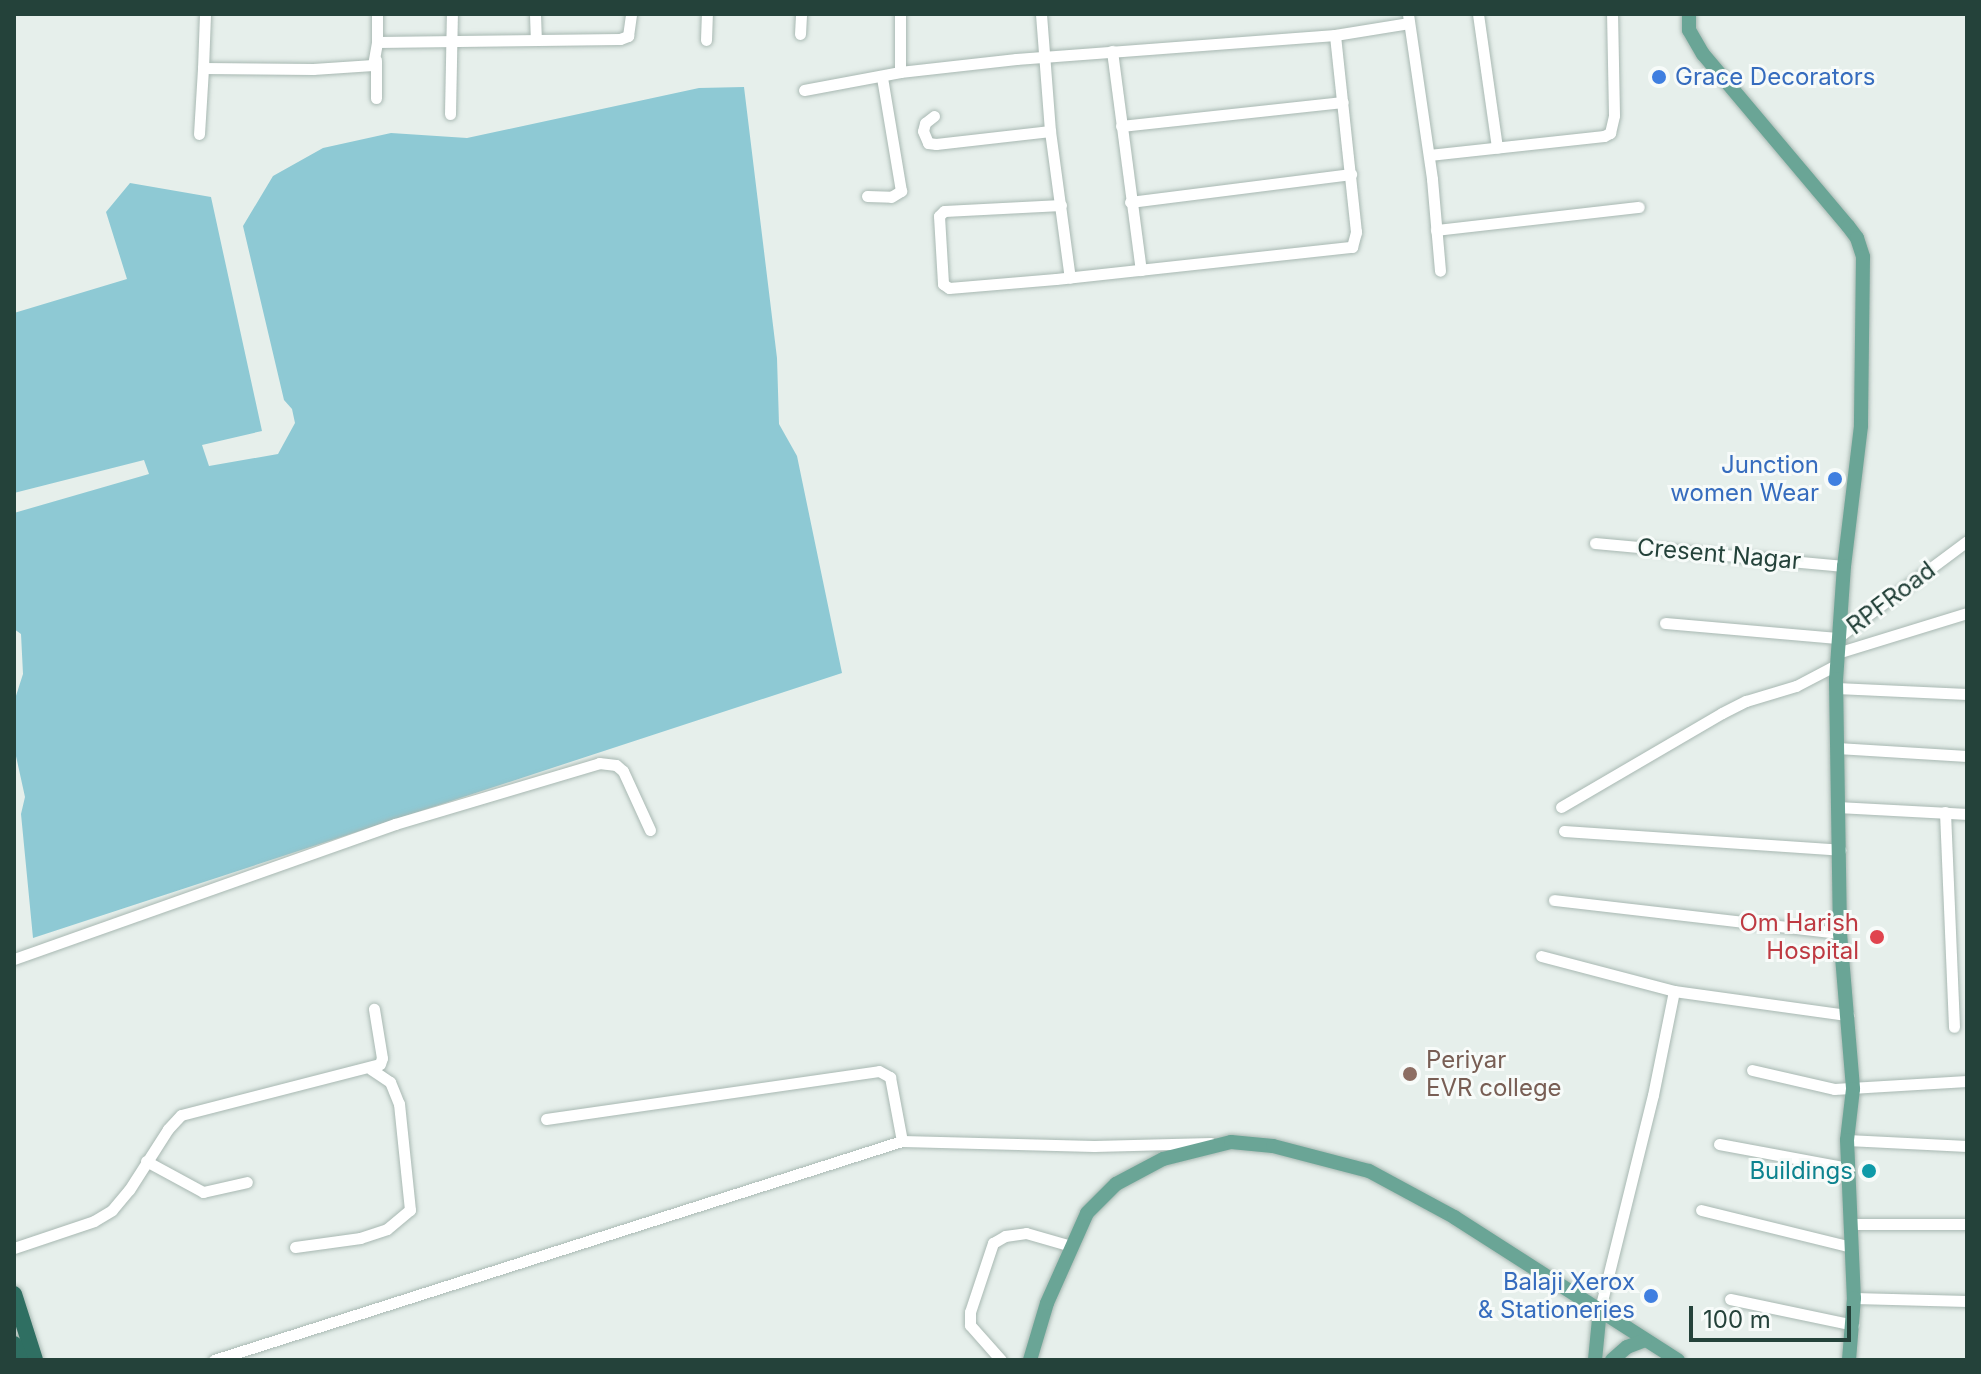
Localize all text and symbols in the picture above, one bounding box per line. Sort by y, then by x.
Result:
place label: Grace Decorators [1675,63,1876,91]
marker: Grace Decorators [1650,68,1668,86]
place label: Junction women Wear [1670,451,1819,507]
marker: Junction women Wear [1826,470,1844,488]
street label: Cresent Nagar [1636,532,1802,576]
street label: RPFRoad [1841,556,1941,640]
place label: Om Harish Hospital [1739,909,1859,965]
marker: Om Harish Hospital [1866,926,1888,948]
place label: Periyar EVR college [1426,1046,1562,1102]
marker: Periyar EVR college [1401,1065,1419,1083]
place label: Buildings [1749,1157,1853,1185]
marker: Buildings [1860,1162,1878,1180]
place label: Balaji Xerox & Stationeries [1478,1268,1635,1324]
marker: Balaji Xerox & Stationeries [1642,1287,1660,1305]
scale bar [1693,1290,1855,1340]
text: 100 m [1703,1305,1771,1334]

